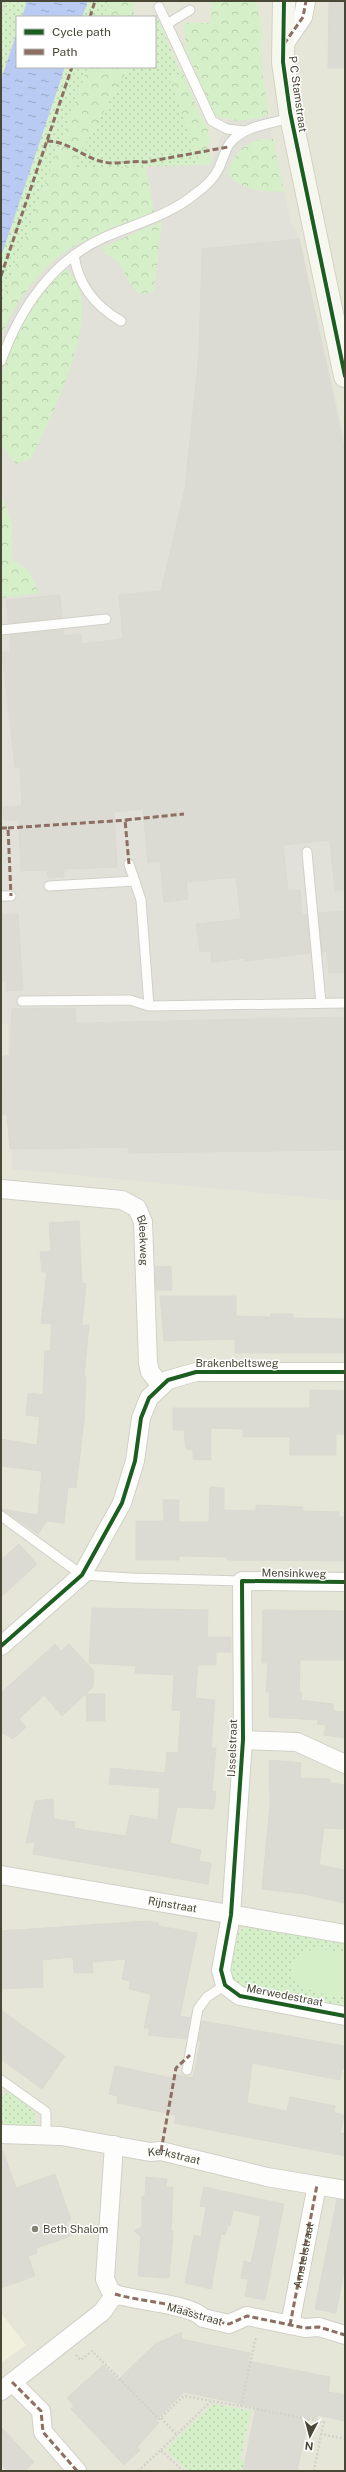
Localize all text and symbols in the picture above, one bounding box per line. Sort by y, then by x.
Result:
legend [16,16,156,68]
text: Cycle path [52,25,111,39]
text: Path [52,45,78,59]
street label: P C Stamstraat [287,55,309,133]
street label: Bleekweg [135,1213,151,1266]
street label: Brakenbeltsweg [195,1357,279,1369]
street label: Mensinkweg [262,1566,327,1580]
street label: IJsselstraat [225,1719,239,1777]
street label: Rijnstraat [147,1894,198,1915]
street label: Merwedestraat [246,1982,324,2008]
street label: Kerkstraat [147,2145,202,2166]
street label: Amstelstraat [291,2222,316,2289]
place label: Beth Shalom [43,2223,108,2235]
marker: Beth Shalom [30,2224,40,2234]
street label: Maasstraat [166,2300,224,2328]
north arrow [290,2416,330,2456]
text: N [304,2440,314,2452]

